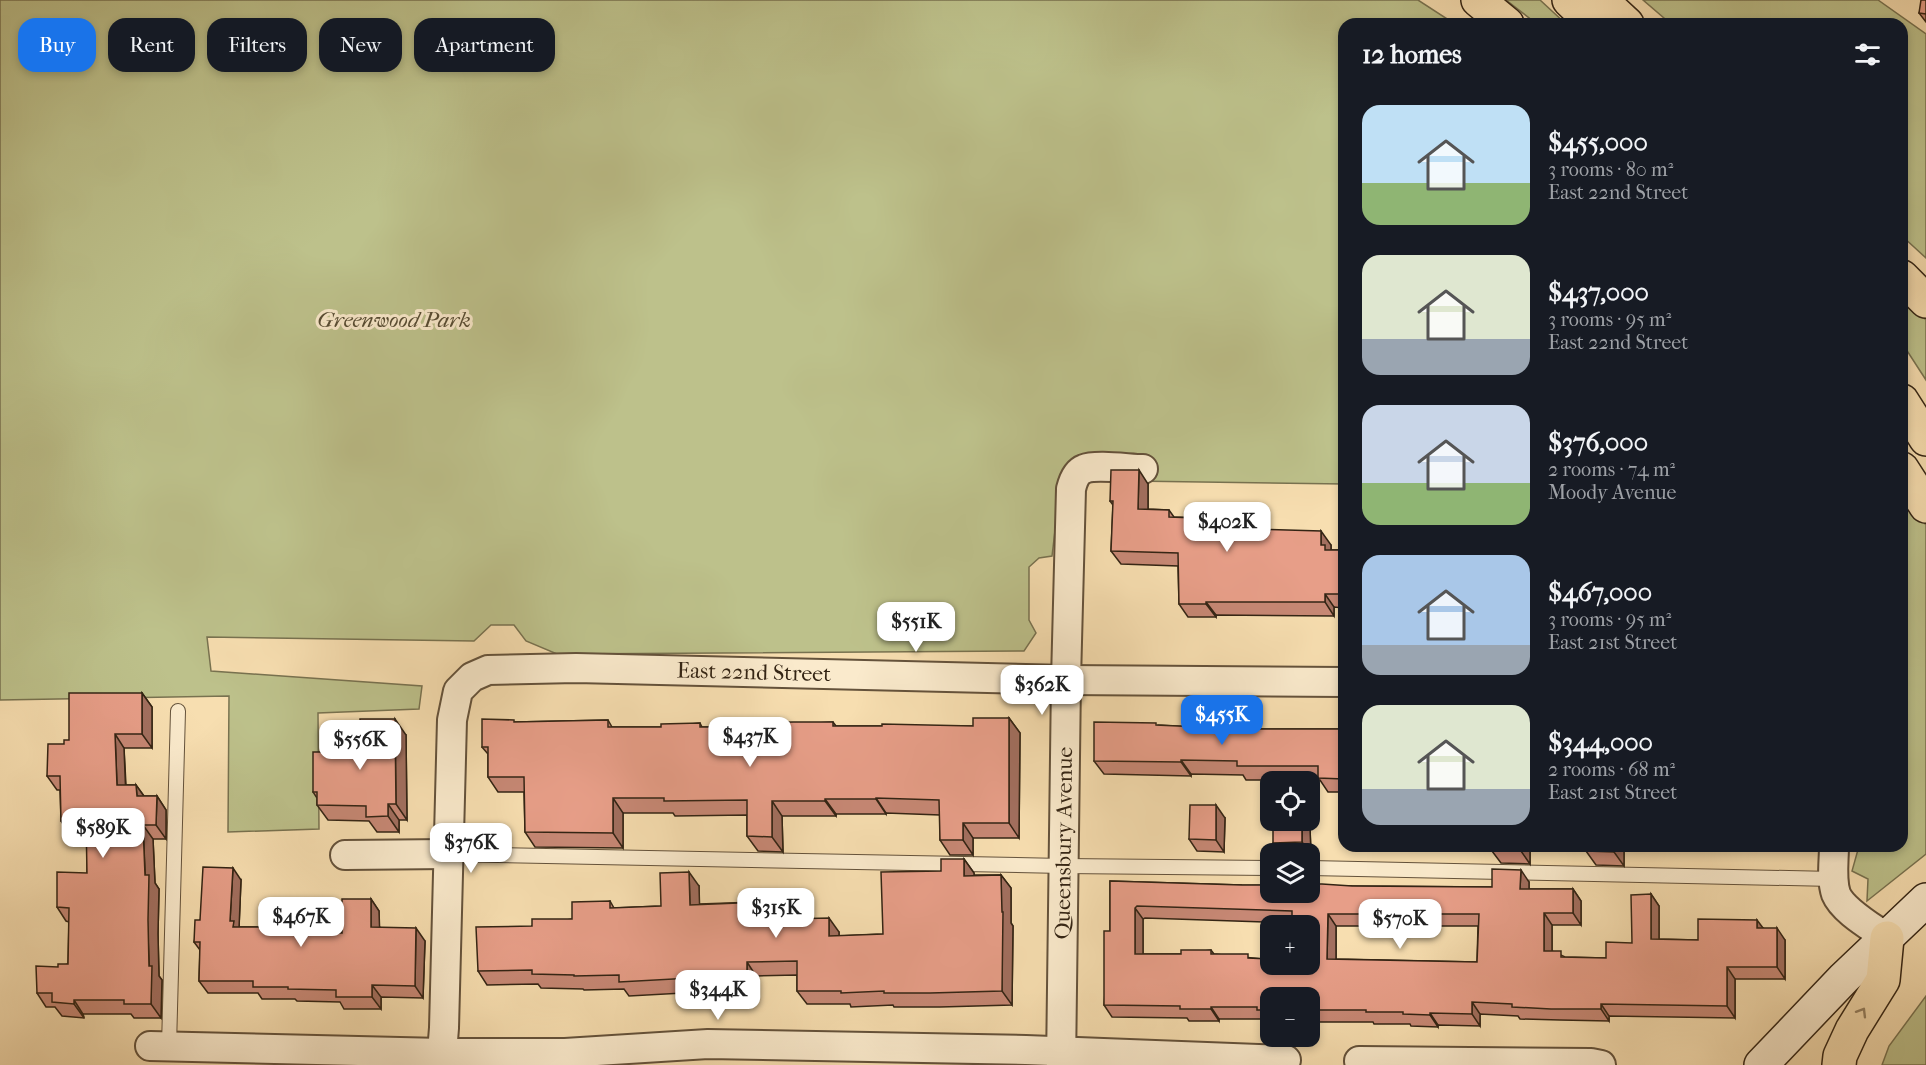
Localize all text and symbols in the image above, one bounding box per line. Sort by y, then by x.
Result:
chip: Buy [18,18,96,72]
chip: Rent [108,18,195,72]
chip: Filters [207,18,307,72]
chip: New [319,18,402,72]
chip: Apartment [414,18,555,72]
icon: filters [1851,38,1884,71]
text: 12 homes [1362,39,1462,70]
text: $455,000 [1548,127,1648,158]
icon: home [1410,129,1482,201]
text: 3 rooms · 80 m² [1548,158,1673,181]
text: East 22nd Street [1548,181,1688,204]
text: $437,000 [1548,277,1649,308]
icon: home [1410,279,1482,351]
park label: Greenwood Park [317,307,471,333]
text: 3 rooms · 95 m² [1548,308,1671,331]
text: East 22nd Street [1548,331,1688,354]
text: $376,000 [1548,427,1648,458]
icon: home [1410,429,1482,501]
text: 2 rooms · 74 m² [1548,458,1675,481]
text: Moody Avenue [1548,481,1676,504]
pin: $402K [1185,502,1269,553]
text: $402K [1198,510,1256,533]
text: $467,000 [1548,577,1652,608]
icon: home [1410,579,1482,651]
pin: $551K [874,602,958,653]
text: 3 rooms · 95 m² [1548,608,1671,631]
text: $551K [891,610,941,633]
text: East 21st Street [1548,631,1677,654]
street label: East 22nd Street [676,657,831,687]
pin: $362K [1000,665,1084,716]
text: $362K [1015,673,1069,696]
pin: $455K [1180,695,1264,746]
text: $455K [1195,703,1249,726]
pin: $437K [708,717,792,768]
pin: $556K [318,720,402,771]
text: $437K [722,725,778,748]
text: $344,000 [1548,727,1653,758]
text: $556K [333,728,387,751]
icon: home [1410,729,1482,801]
street label: Queensbury Avenue [1050,746,1078,940]
text: 2 rooms · 68 m² [1548,758,1675,781]
map controls [1260,771,1320,1047]
button: locate [1260,771,1320,831]
text: East 21st Street [1548,781,1677,804]
pin: $589K [61,808,145,859]
text: $589K [76,816,130,839]
pin: $376K [429,823,513,874]
text: $376K [444,831,498,854]
button: layers [1260,843,1320,903]
pin: $315K [734,888,818,939]
text: $315K [751,896,801,919]
pin: $467K [259,897,343,948]
pin: $570K [1358,899,1442,950]
text: $467K [272,905,330,928]
text: $570K [1373,907,1427,930]
button: + [1260,915,1320,975]
pin: $344K [676,970,760,1021]
text: $344K [689,978,747,1001]
button: − [1260,987,1320,1047]
one-way arrow [1855,1008,1867,1018]

